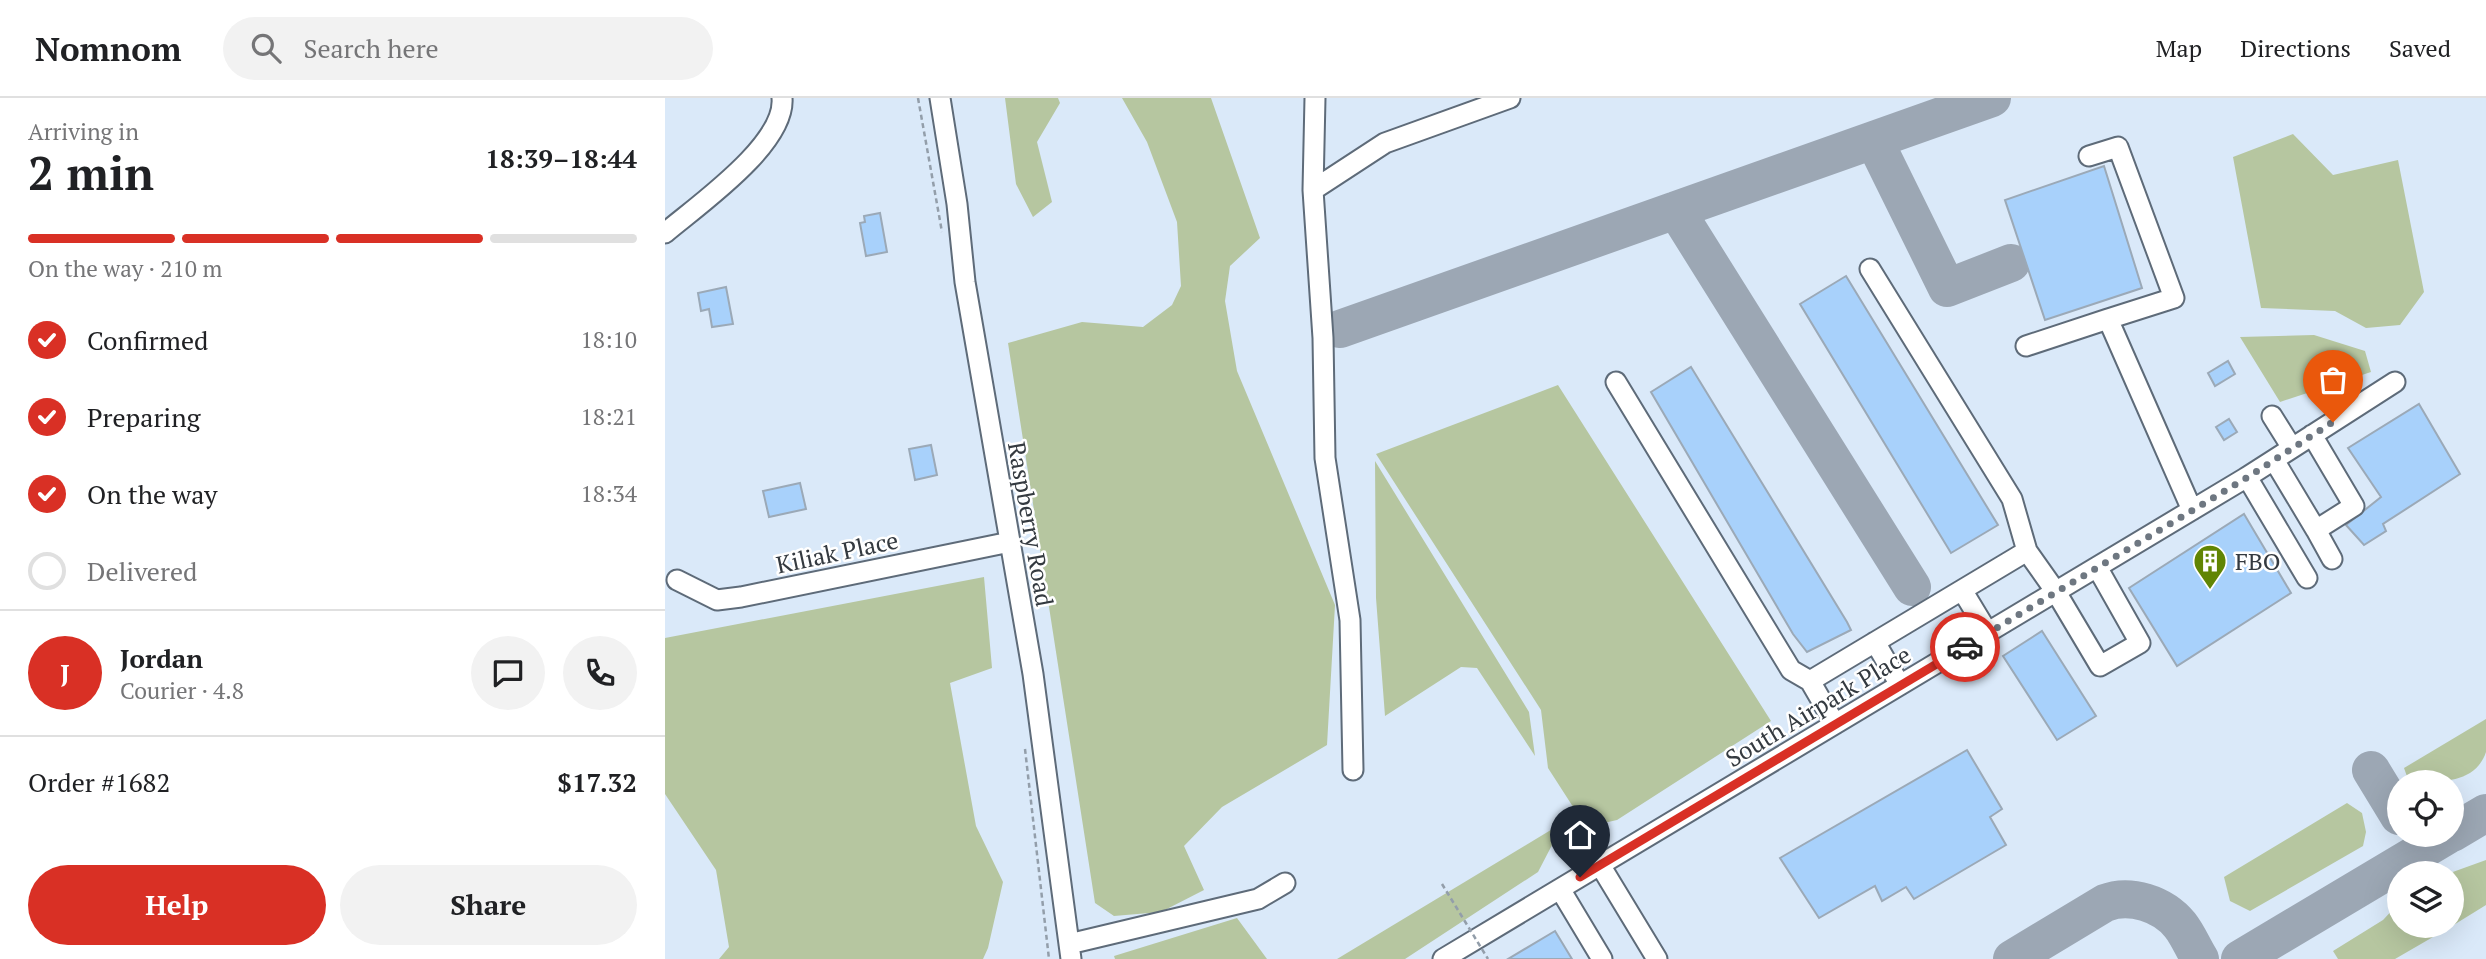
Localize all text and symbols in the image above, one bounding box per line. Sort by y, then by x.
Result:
search box [223,17,713,80]
text: Nomnom [35,27,181,70]
icon: search [247,29,285,67]
text: Search here [303,31,439,65]
text: Map [2156,32,2202,64]
text: Directions [2240,32,2351,64]
text: Saved [2389,32,2451,64]
text: Arriving in [28,116,139,147]
text: 18:39–18:44 [485,141,637,175]
text: 2 min [28,142,154,203]
text: On the way · 210 m [28,253,222,284]
icon: check [28,321,66,359]
text: Confirmed [87,323,208,357]
text: 18:10 [580,324,637,355]
pin [2303,350,2363,422]
icon: bag [2314,361,2352,399]
icon: check [28,398,66,436]
text: Preparing [87,400,200,434]
text: 18:21 [580,401,637,432]
street label: Raspberry Road [1001,439,1061,609]
icon: check [28,475,66,513]
text: On the way [87,477,218,511]
text: 18:34 [580,478,637,509]
street label: Kiliak Place [773,523,901,581]
building icon: FBO [2191,542,2229,591]
place label: FBO [2235,545,2281,577]
text: Delivered [87,554,197,588]
courier [1930,612,2000,682]
icon: car [1946,628,1984,666]
button: chat [471,636,545,710]
button: phone [563,636,637,710]
street label: South Airpark Place [1719,638,1917,774]
text: Jordan [120,641,203,675]
text: J [60,656,70,690]
text: Courier · 4.8 [120,675,244,706]
text: Order #1682 [28,765,170,799]
text: $17.32 [557,765,637,799]
map controls [2387,770,2464,938]
button: locate [2387,770,2464,847]
pin [1550,805,1610,877]
icon: home [1561,816,1599,854]
button: layers [2387,861,2464,938]
button: Help [28,865,326,945]
button: Share [340,865,637,945]

